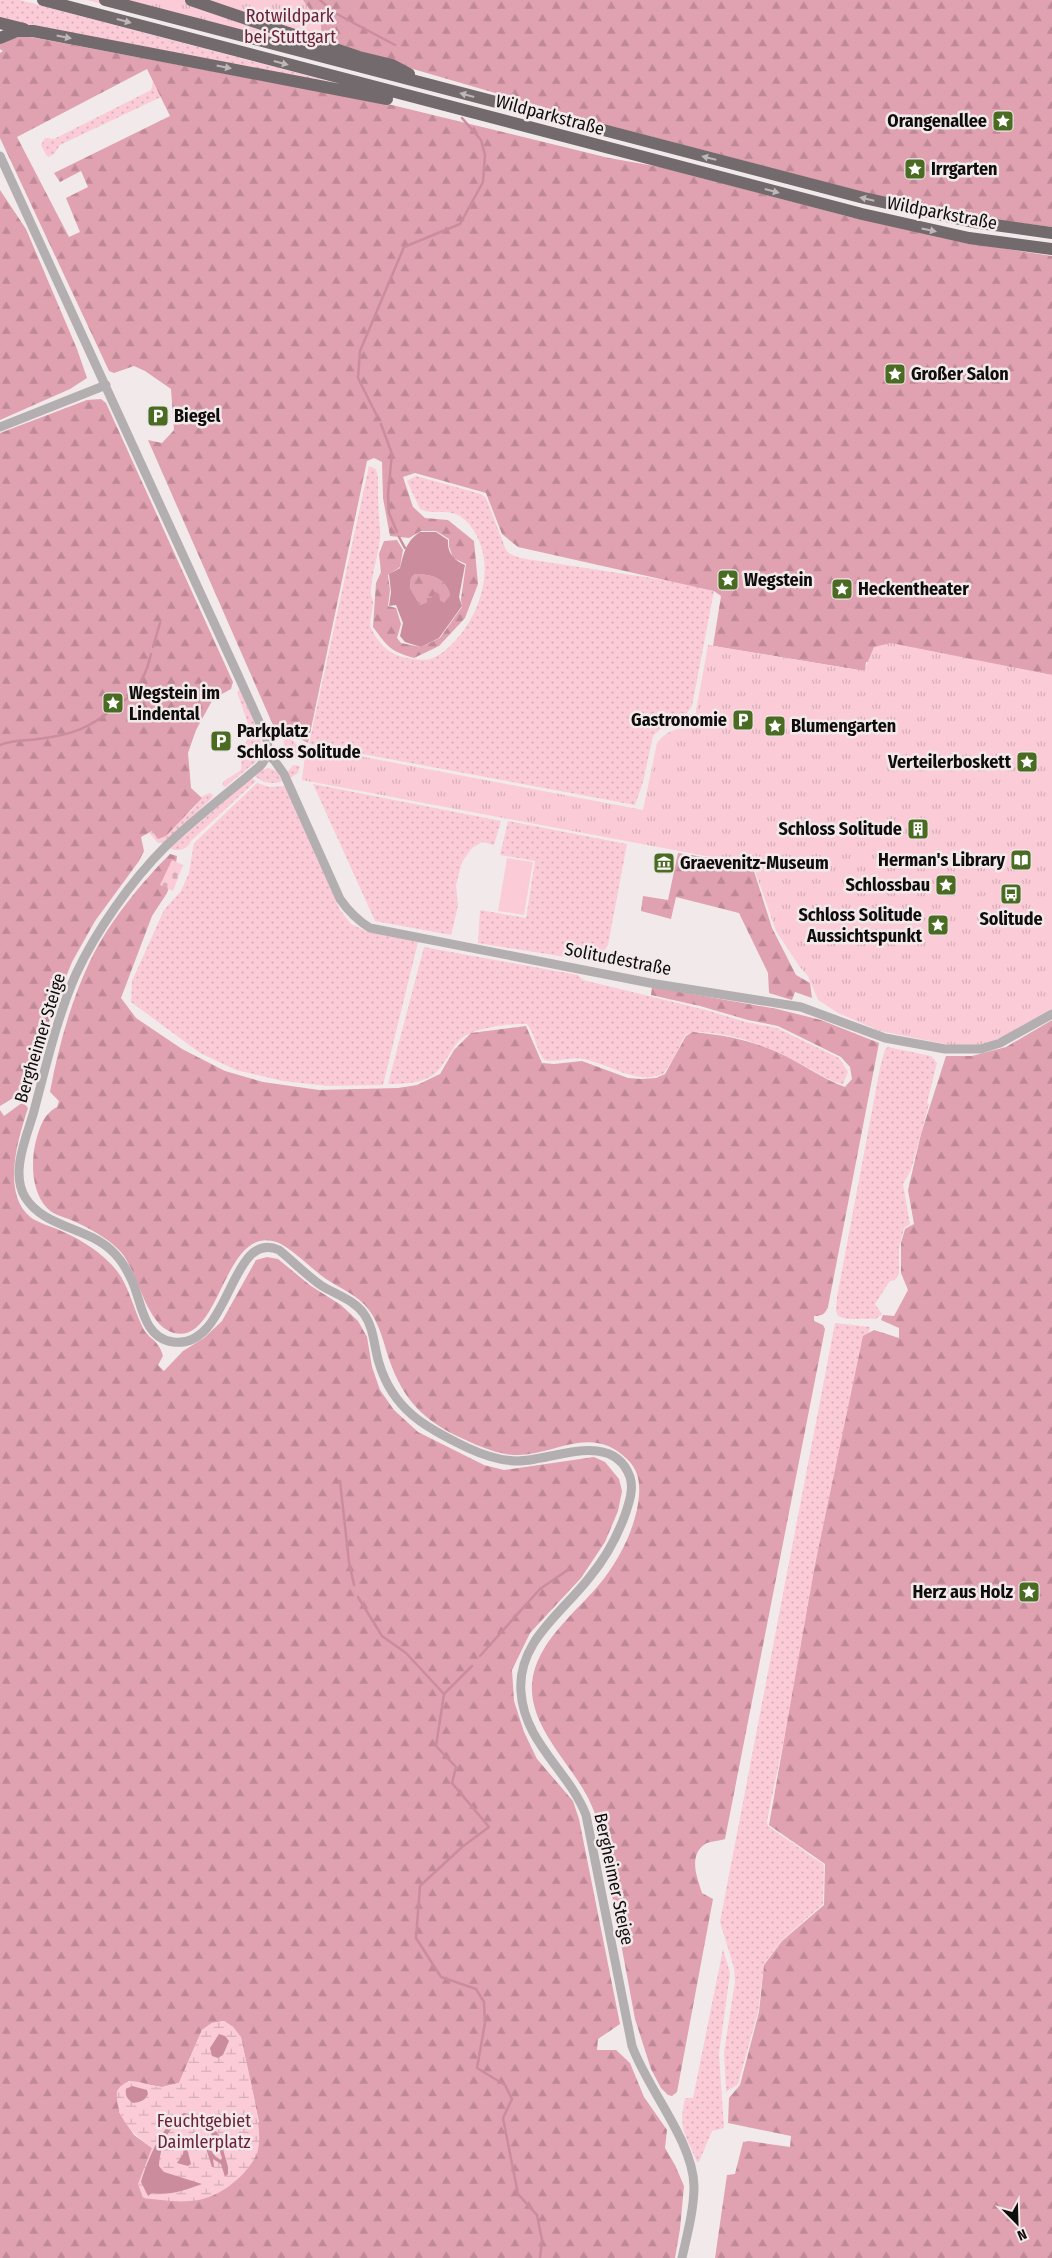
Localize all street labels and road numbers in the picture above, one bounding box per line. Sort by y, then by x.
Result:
street label: Wildparkstraße [493,90,607,140]
street label: Wildparkstraße [885,192,999,234]
street label: Solitudestraße [563,938,673,980]
street label: Bergheimer Steige [10,970,70,1105]
street label: Bergheimer Steige [589,1811,639,1947]

